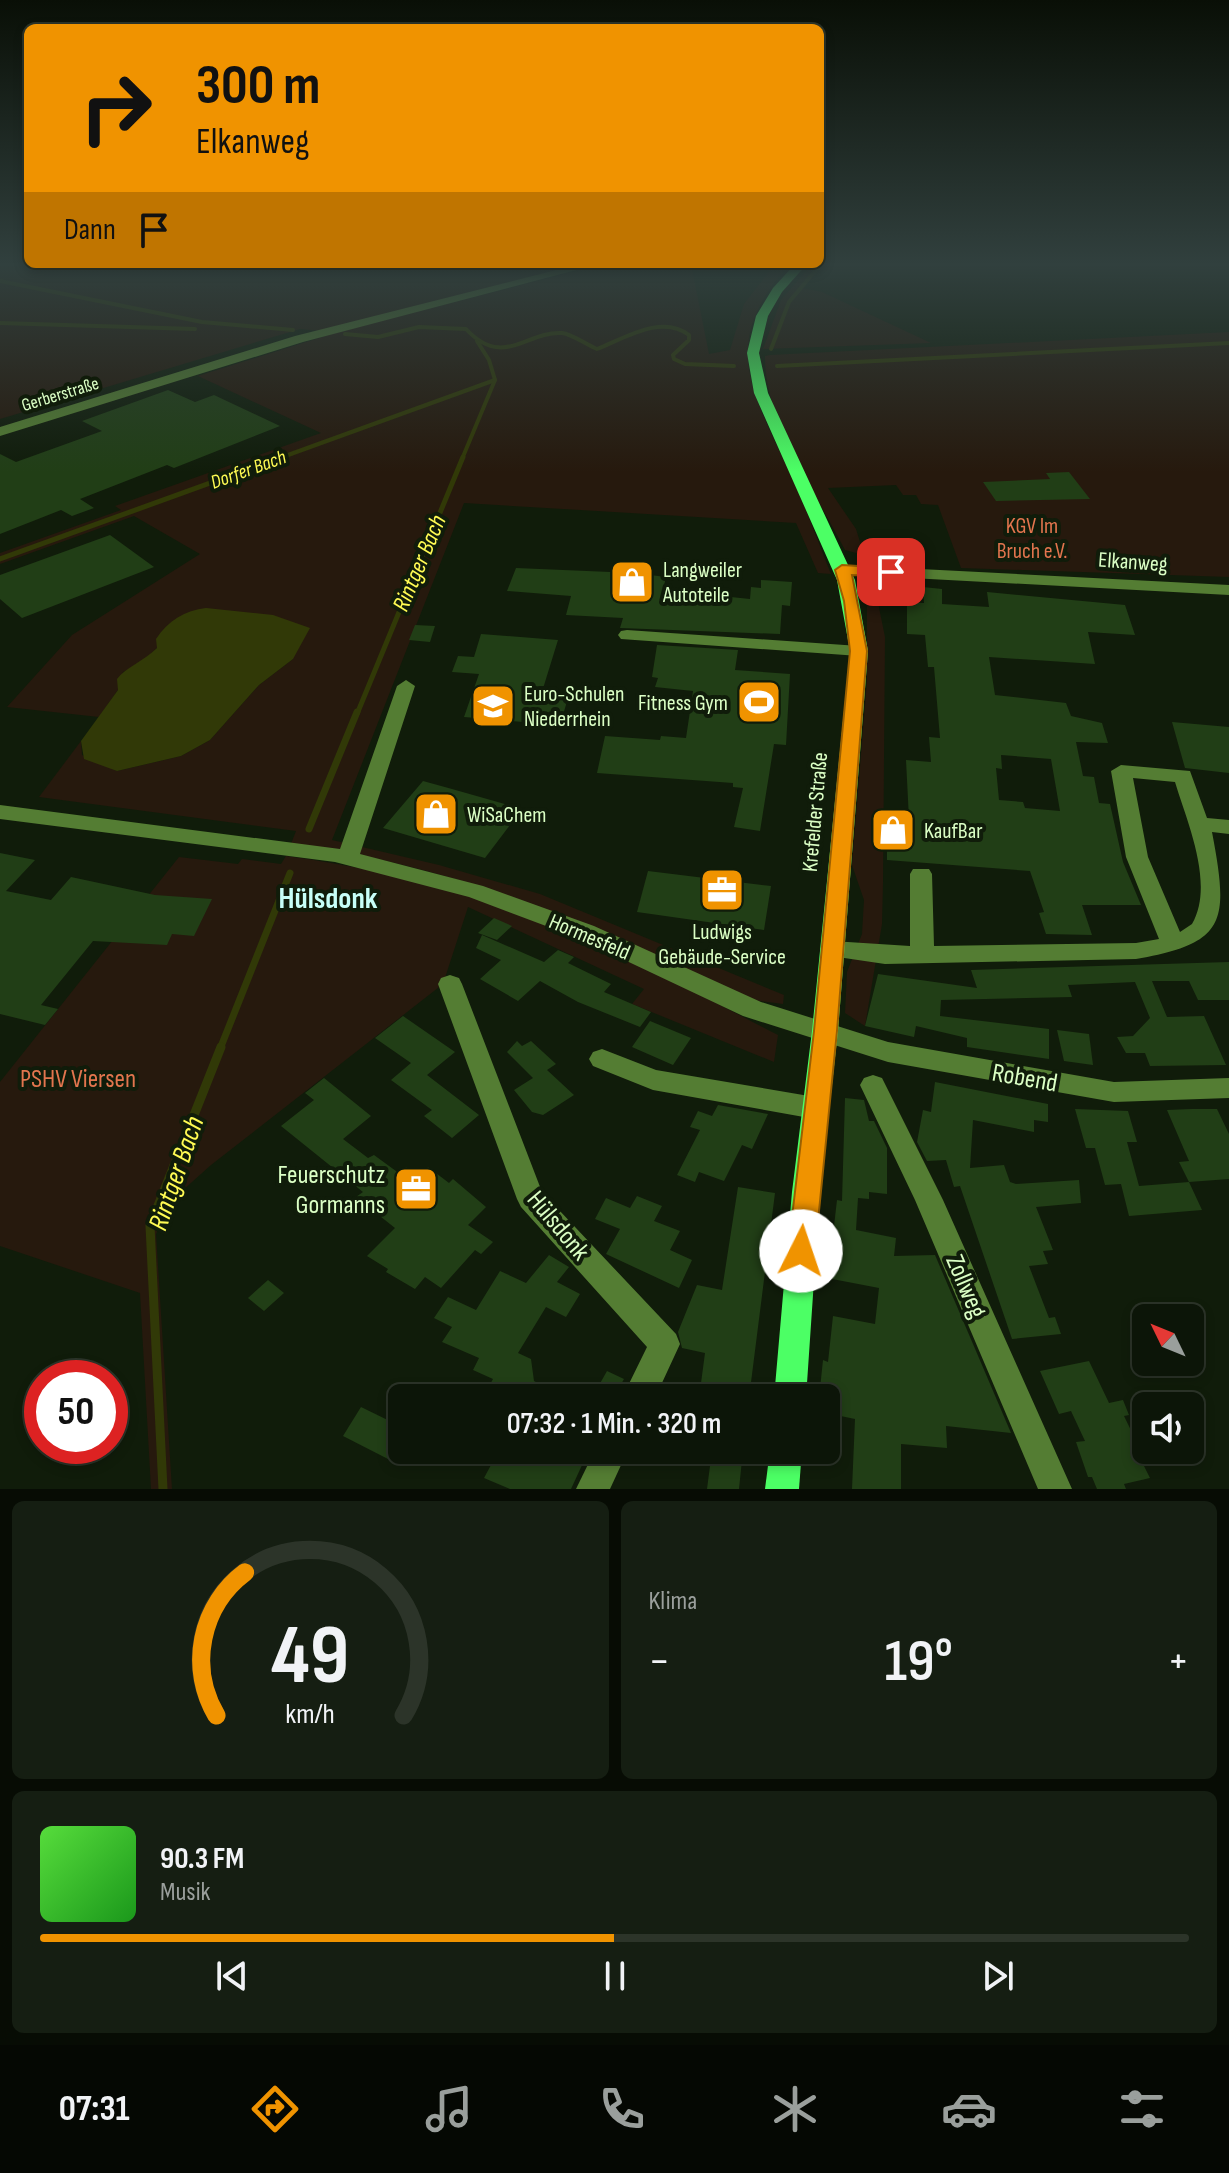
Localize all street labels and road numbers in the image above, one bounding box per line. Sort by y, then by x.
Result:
street label: Gerberstraße [19,373,101,416]
street label: Elkanweg [1097,547,1169,578]
street label: Krefelder Straße [797,751,834,873]
street label: Hormesfeld [545,908,634,967]
street label: Robend [990,1058,1060,1099]
street label: Hülsdonk [520,1185,596,1267]
street label: Zollweg [938,1250,993,1323]

